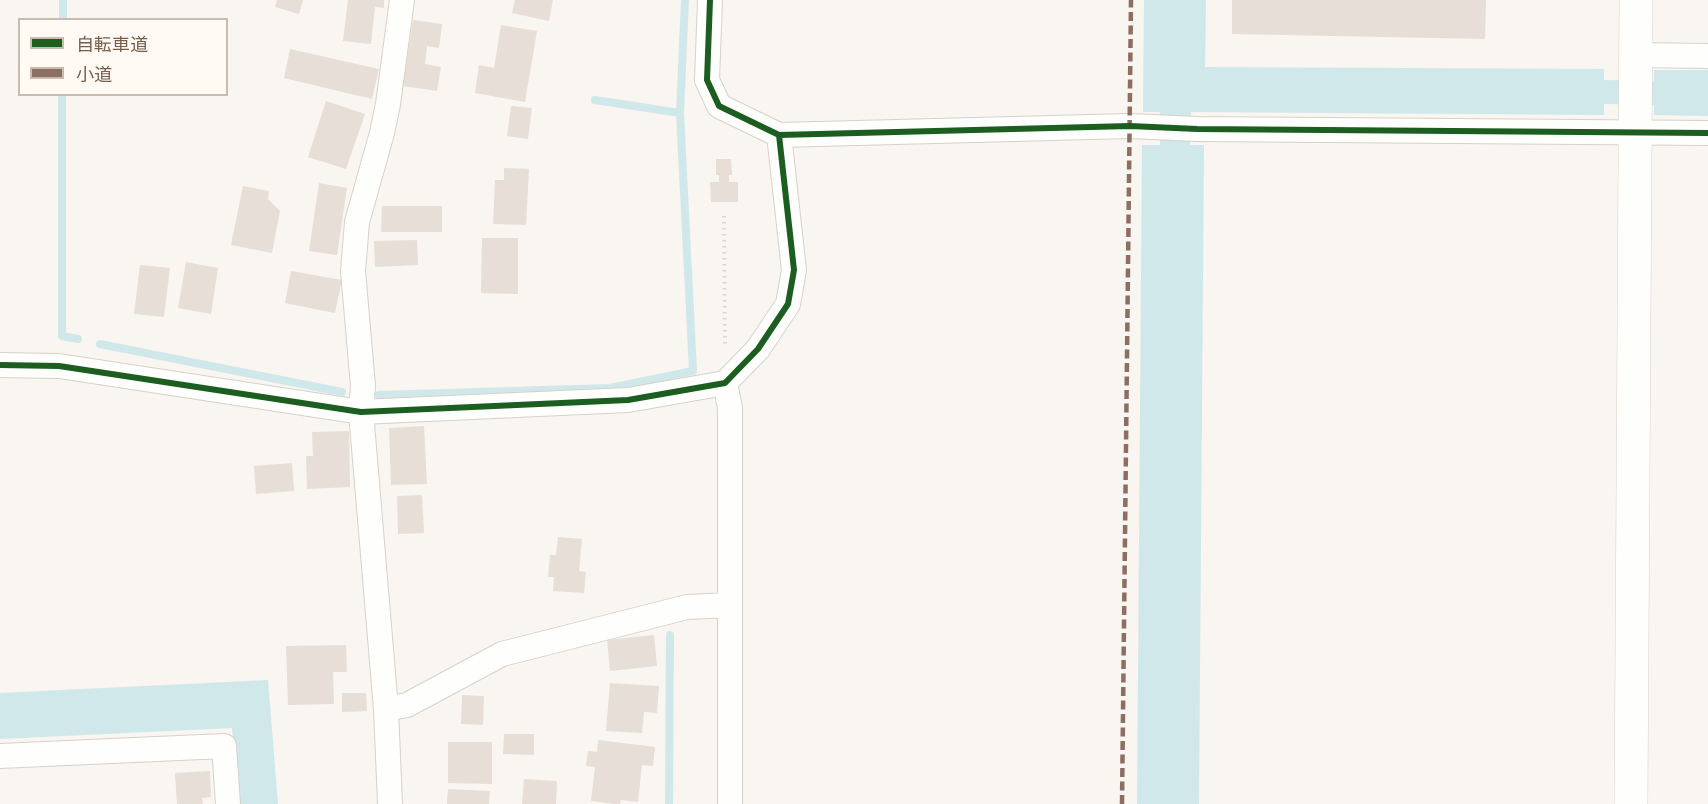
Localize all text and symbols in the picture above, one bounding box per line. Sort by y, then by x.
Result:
legend [18,18,228,96]
text: 自転車道 [76,33,148,56]
text: 小道 [76,63,112,86]

